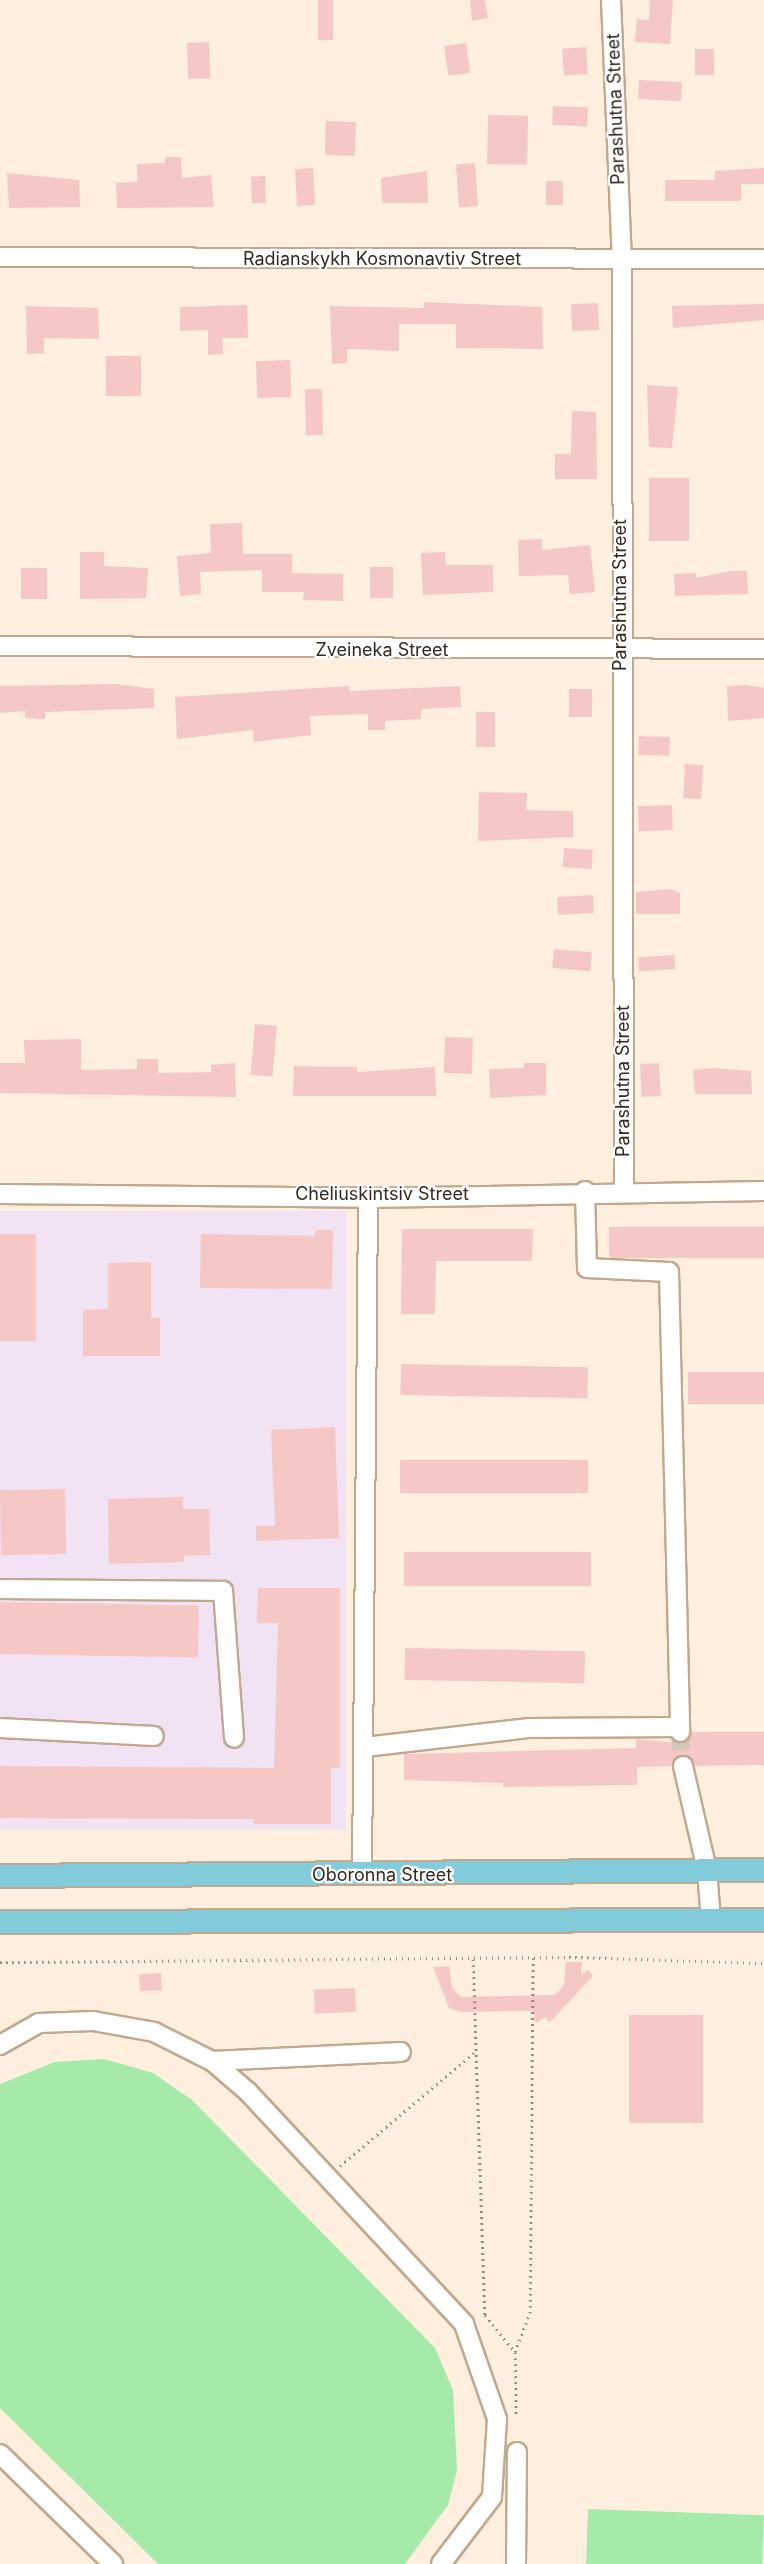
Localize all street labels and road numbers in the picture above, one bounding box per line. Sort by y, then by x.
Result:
street label: Parashutna Street [603,33,629,185]
street label: Radianskykh Kosmonavtiv Street [243,248,521,270]
street label: Parashutna Street [609,519,631,671]
street label: Zveineka Street [316,639,448,661]
street label: Parashutna Street [612,1005,634,1157]
street label: Cheliuskintsiv Street [295,1183,469,1205]
street label: Oboronna Street [312,1864,452,1886]

